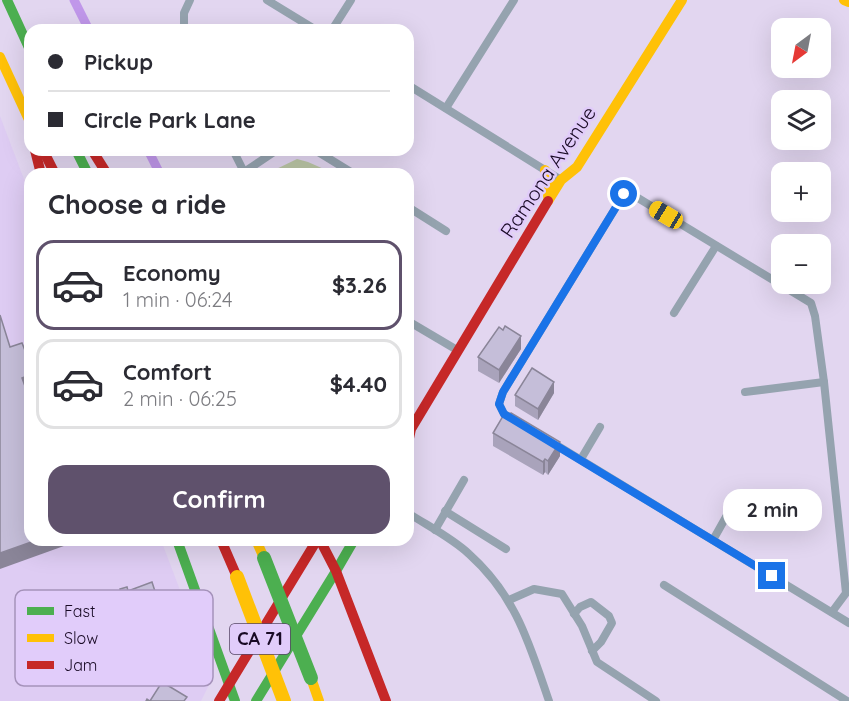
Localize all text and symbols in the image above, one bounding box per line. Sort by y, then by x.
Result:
north arrow [771,18,831,78]
map controls [771,18,831,294]
text: Pickup [84,48,153,76]
button: layers [771,90,831,150]
street label: Ramona Avenue [494,101,601,242]
text: Circle Park Lane [84,106,256,134]
button: + [771,162,831,222]
route start [610,180,637,207]
text: Choose a ride [48,187,226,221]
car [646,198,686,232]
button: − [771,234,831,294]
icon: car [51,258,105,312]
text: Economy [123,259,221,287]
text: $3.26 [332,271,387,299]
text: 1 min · 06:24 [123,287,232,312]
icon: car [51,357,105,411]
text: Comfort [123,358,212,386]
text: $4.40 [330,370,387,398]
text: 2 min · 06:25 [123,386,237,411]
button: Confirm [48,465,390,534]
callout: 2 min [722,489,822,531]
text: 2 min [746,497,799,522]
route end [758,562,785,589]
legend [15,590,213,686]
text: Fast [64,601,95,621]
road number: CA 71 [230,624,290,654]
text: Slow [64,628,98,648]
text: Jam [64,655,97,675]

